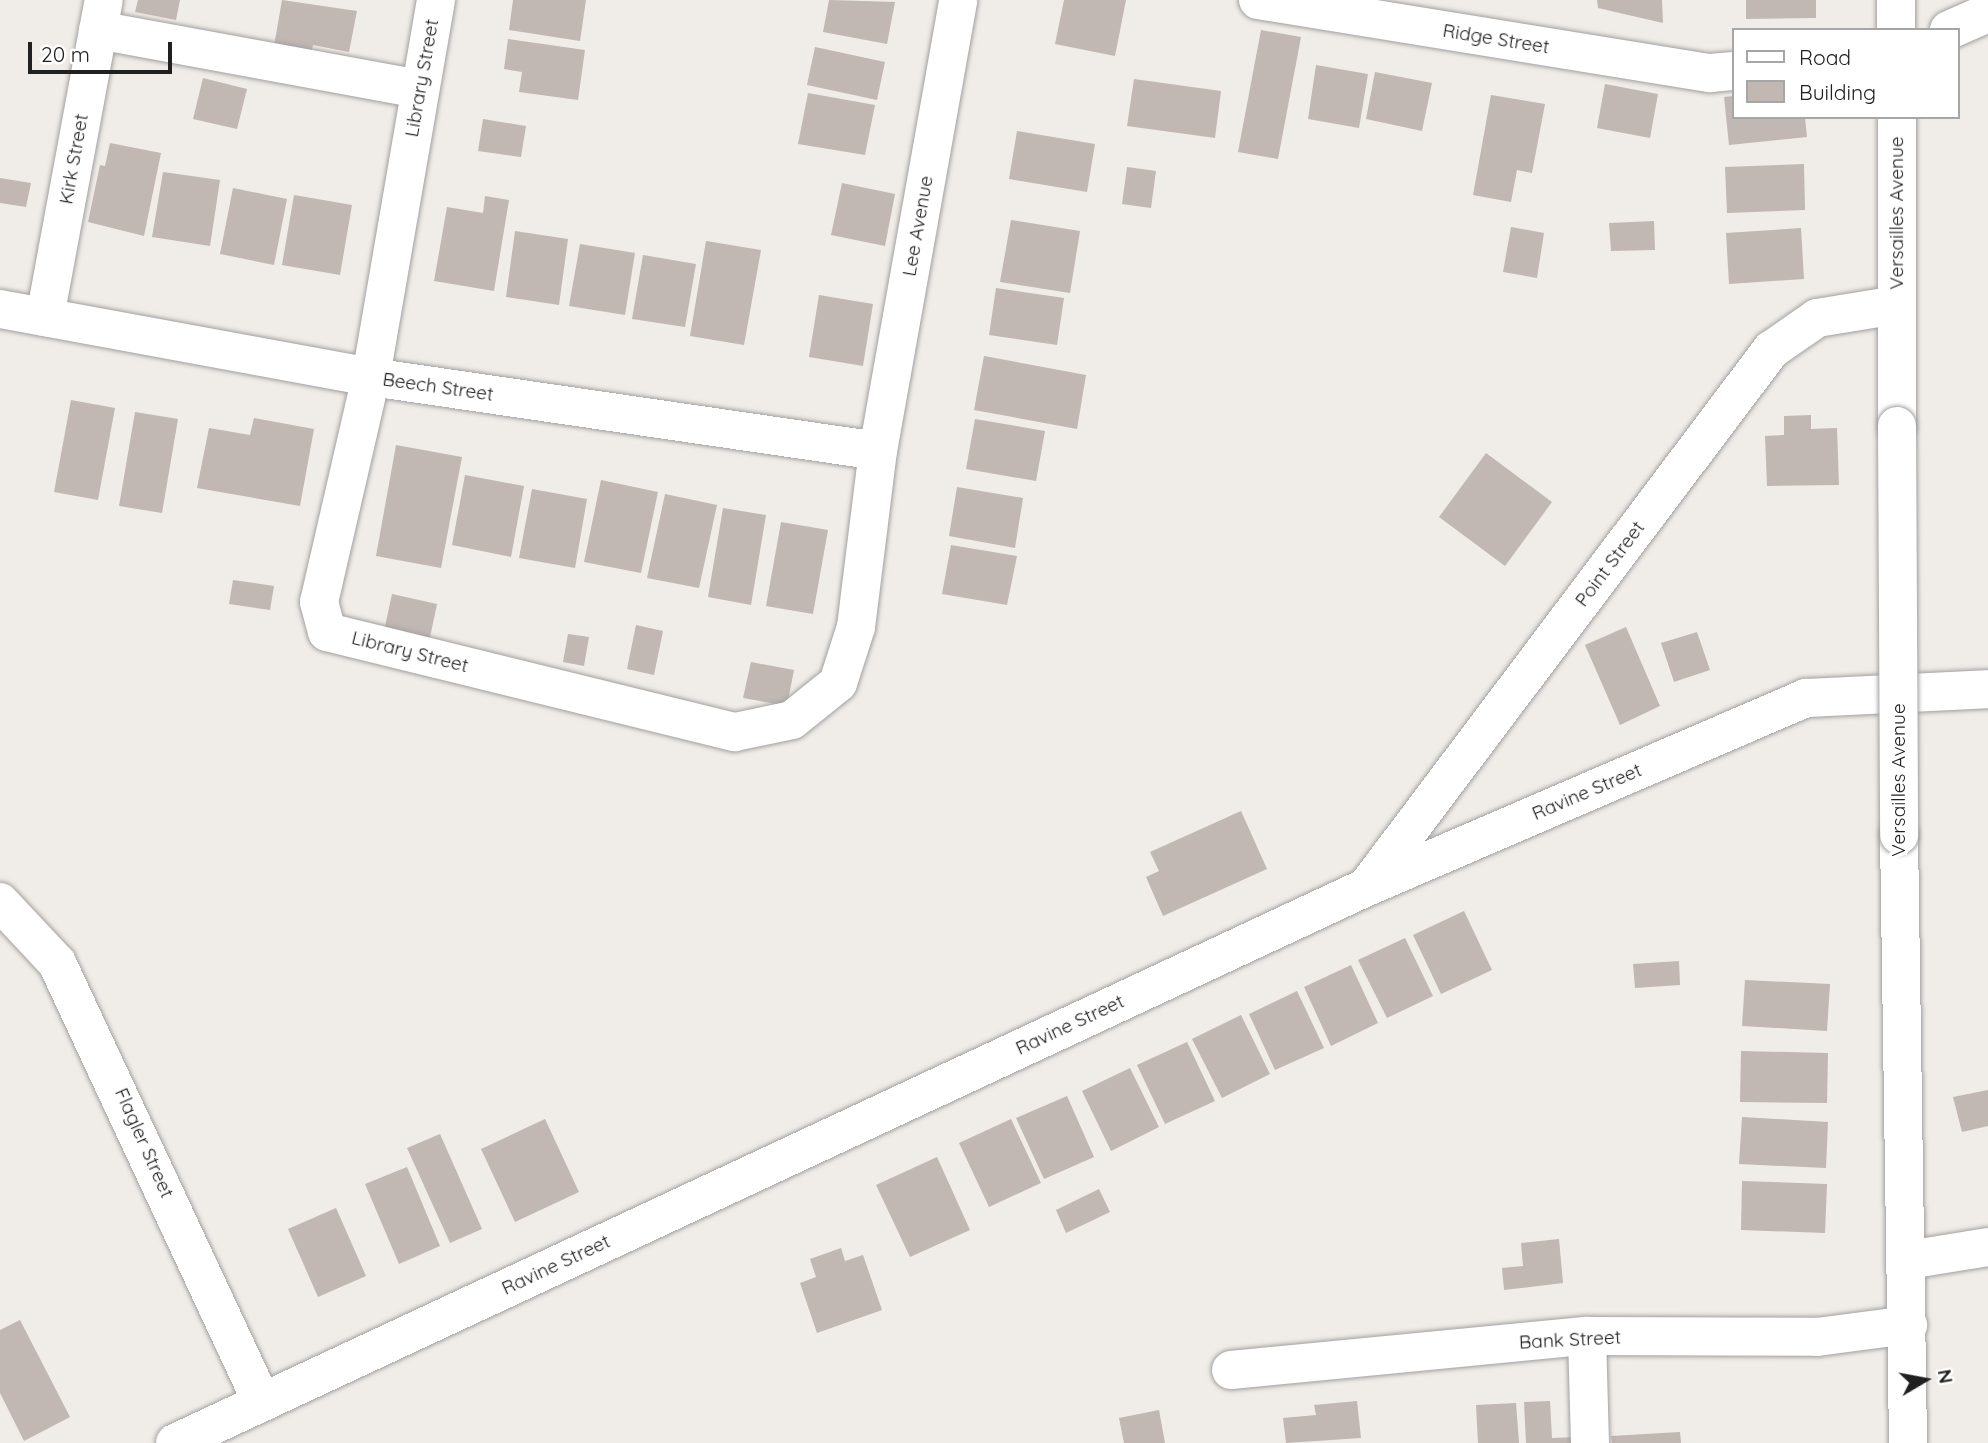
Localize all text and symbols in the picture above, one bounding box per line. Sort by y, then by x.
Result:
street label: Library Street [400,17,444,139]
street label: Ridge Street [1441,19,1551,59]
scale bar [32,28,175,72]
legend [1732,28,1960,119]
text: 20 m [41,41,90,67]
text: Road [1799,44,1851,70]
text: Building [1799,79,1876,105]
street label: Kirk Street [55,112,93,206]
street label: Versailles Avenue [1886,136,1908,290]
street label: Lee Avenue [898,174,938,278]
street label: Beech Street [381,368,495,406]
street label: Point Street [1570,517,1650,611]
street label: Library Street [349,626,471,678]
street label: Versailles Avenue [1888,703,1910,857]
street label: Ravine Street [1529,759,1645,825]
street label: Ravine Street [1012,990,1128,1060]
street label: Flagler Street [110,1085,178,1201]
street label: Ravine Street [498,1230,614,1300]
street label: Bank Street [1518,1326,1622,1354]
north arrow [1890,1345,1960,1415]
text: N [1933,1367,1959,1385]

